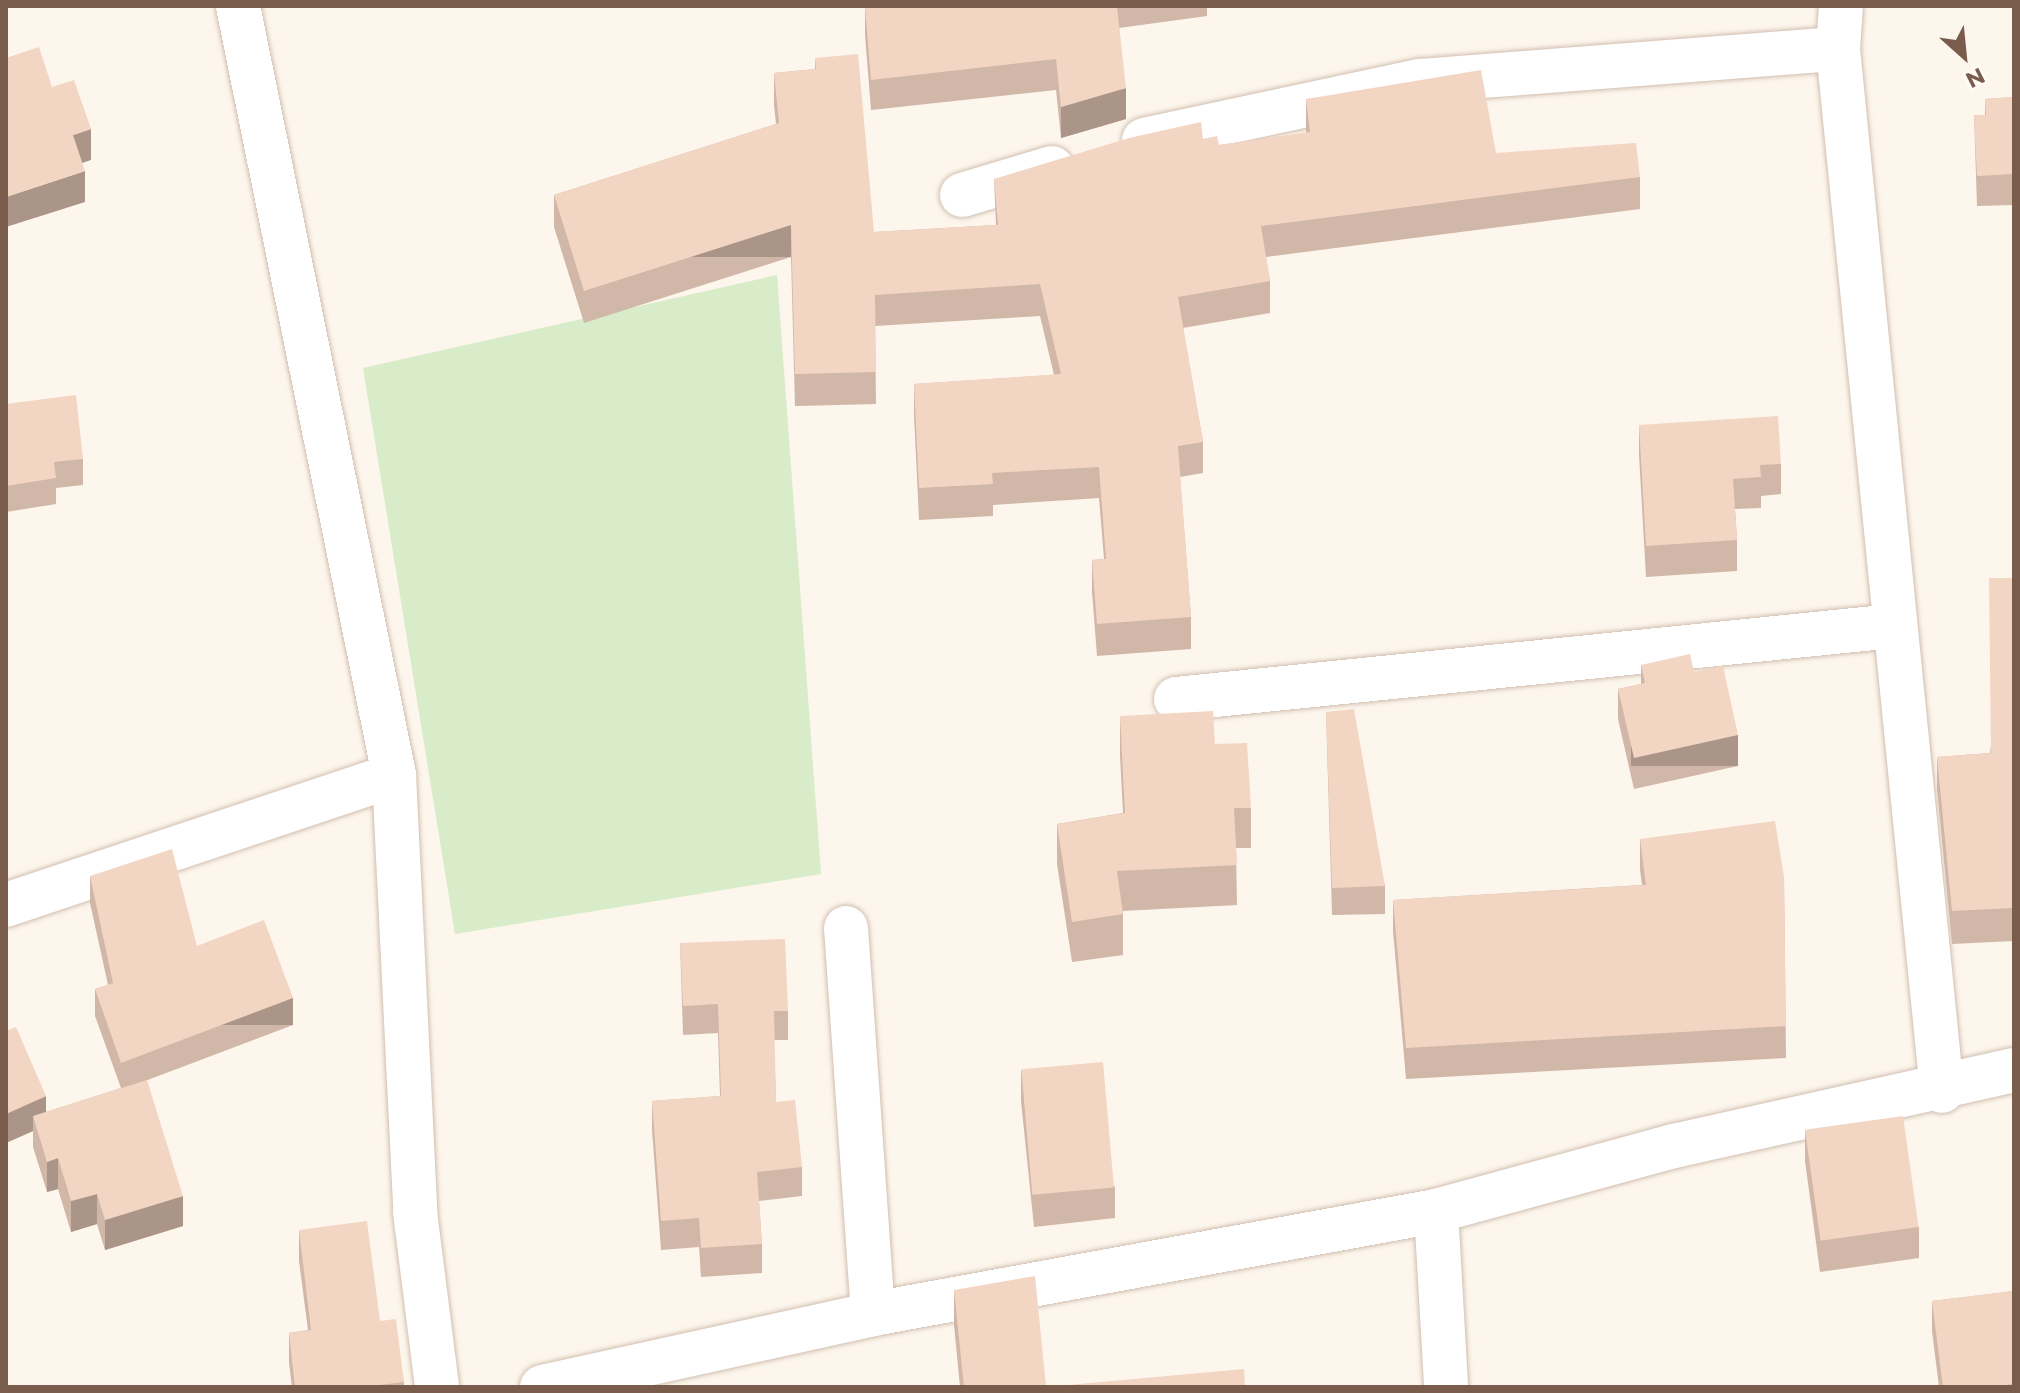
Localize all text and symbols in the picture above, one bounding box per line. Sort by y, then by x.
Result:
north arrow [1924,16,2004,96]
text: N [1961,62,1989,94]

